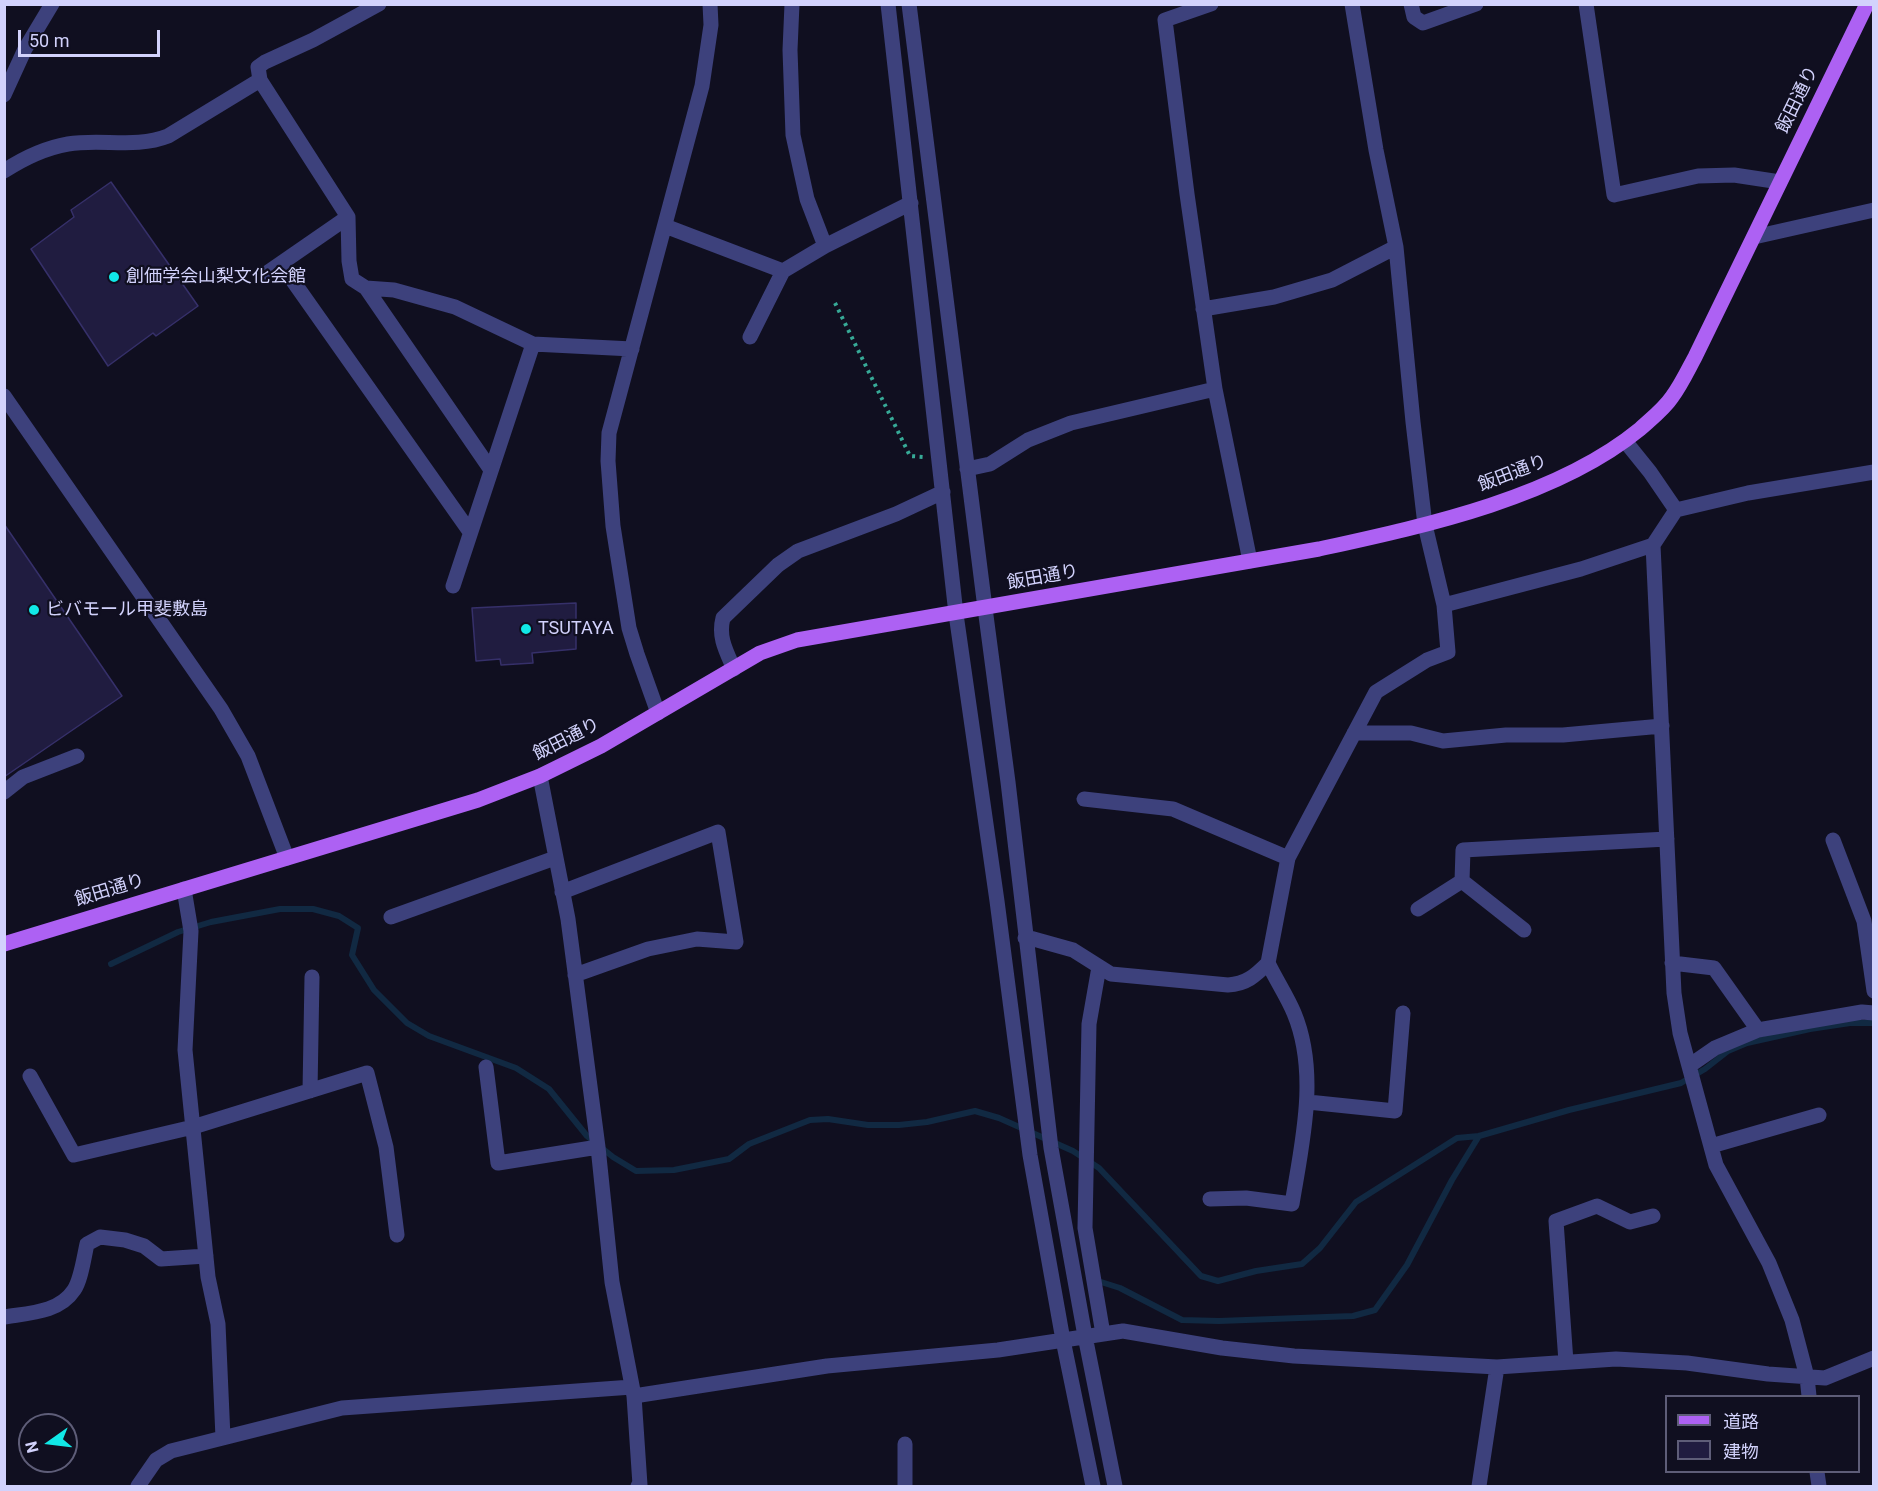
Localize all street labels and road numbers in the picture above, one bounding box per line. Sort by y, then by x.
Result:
street label: 飯田通り [1773,63,1823,137]
street label: 飯田通り [1476,451,1550,497]
street label: 飯田通り [1006,561,1080,595]
street label: 飯田通り [530,714,604,766]
street label: 飯田通り [72,870,148,912]

